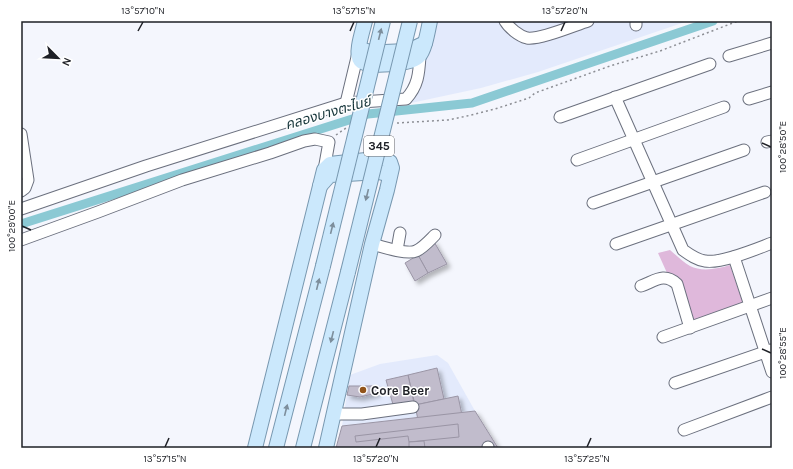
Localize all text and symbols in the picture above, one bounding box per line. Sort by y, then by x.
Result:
text: 13°57'10"N [121,5,165,17]
text: 13°57'15"N [332,5,376,17]
text: 13°57'20"N [542,5,588,17]
one-way arrow [377,27,383,40]
north arrow [38,38,78,78]
text: N [59,56,74,68]
water label: คลองบางตะไนย์ [283,92,376,133]
text: 100°28'50"E [777,121,789,173]
road number: 345 [364,136,394,156]
one-way arrow [364,189,370,201]
text: 100°29'00"E [6,200,18,252]
one-way arrow [329,222,335,234]
one-way arrow [315,278,321,290]
text: 100°28'55"E [777,327,789,379]
one-way arrow [328,330,334,343]
place label: Core Beer [371,383,430,398]
marker: Core Beer [358,385,368,395]
one-way arrow [283,404,289,416]
text: 13°57'15"N [143,453,187,465]
text: 13°57'20"N [353,453,399,465]
text: 13°57'25"N [564,453,610,465]

